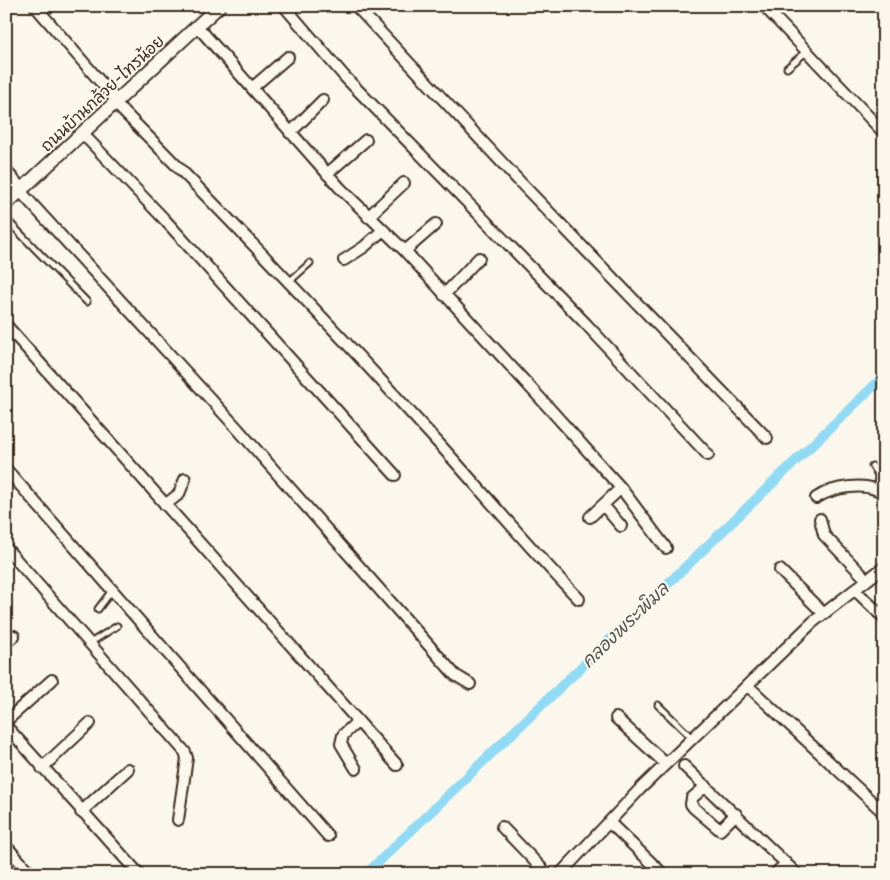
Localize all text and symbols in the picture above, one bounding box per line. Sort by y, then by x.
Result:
street label: ถนนบ้านกล้วย-ไทรน้อย [34,28,169,156]
water label: คลองพระพิมล [574,574,675,673]

